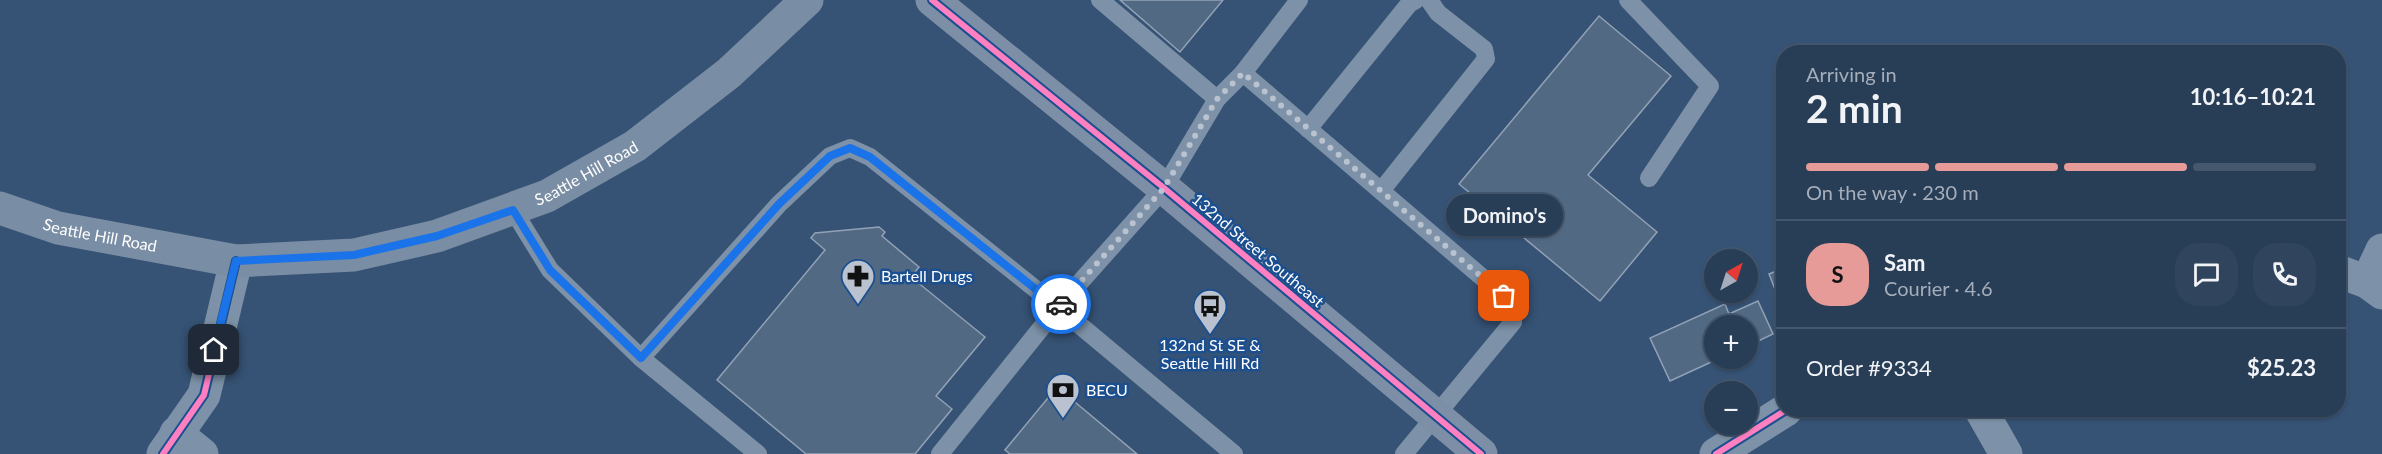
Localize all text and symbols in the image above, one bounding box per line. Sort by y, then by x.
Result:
text: Arriving in [1806,62,1897,86]
text: 10:16–10:21 [2190,83,2316,110]
text: 2 min [1806,85,1903,131]
street label: Seattle Hill Road [532,136,641,209]
text: On the way · 230 m [1806,180,1979,204]
street label: 132nd Street Southeast [1188,189,1328,311]
callout: Domino's [1446,194,1562,236]
text: Domino's [1463,203,1546,227]
street label: Seattle Hill Road [41,214,158,255]
button: chat [2175,243,2238,306]
button: phone [2253,243,2316,306]
north arrow [1704,249,1758,303]
map controls [1704,249,1758,435]
text: Sam [1884,249,1926,276]
pharmacy icon: Bartell Drugs [840,258,876,305]
text: S [1831,261,1844,288]
place label: Bartell Drugs [881,266,973,285]
pin [1478,270,1529,321]
courier [1031,274,1091,334]
text: Courier · 4.6 [1884,276,1993,300]
icon: bag [1487,279,1520,312]
icon: car [1045,288,1078,321]
bus stop icon: 132nd St SE & Seattle Hill Rd [1192,288,1228,335]
button: + [1704,315,1758,369]
pin [188,324,239,375]
icon: home [197,333,230,366]
place label: 132nd St SE & Seattle Hill Rd [1159,335,1261,372]
text: Order #9334 [1806,354,1932,381]
text: $25.23 [2247,354,2316,381]
bank icon: BECU [1045,372,1081,419]
place label: BECU [1086,380,1128,399]
button: − [1704,381,1758,435]

